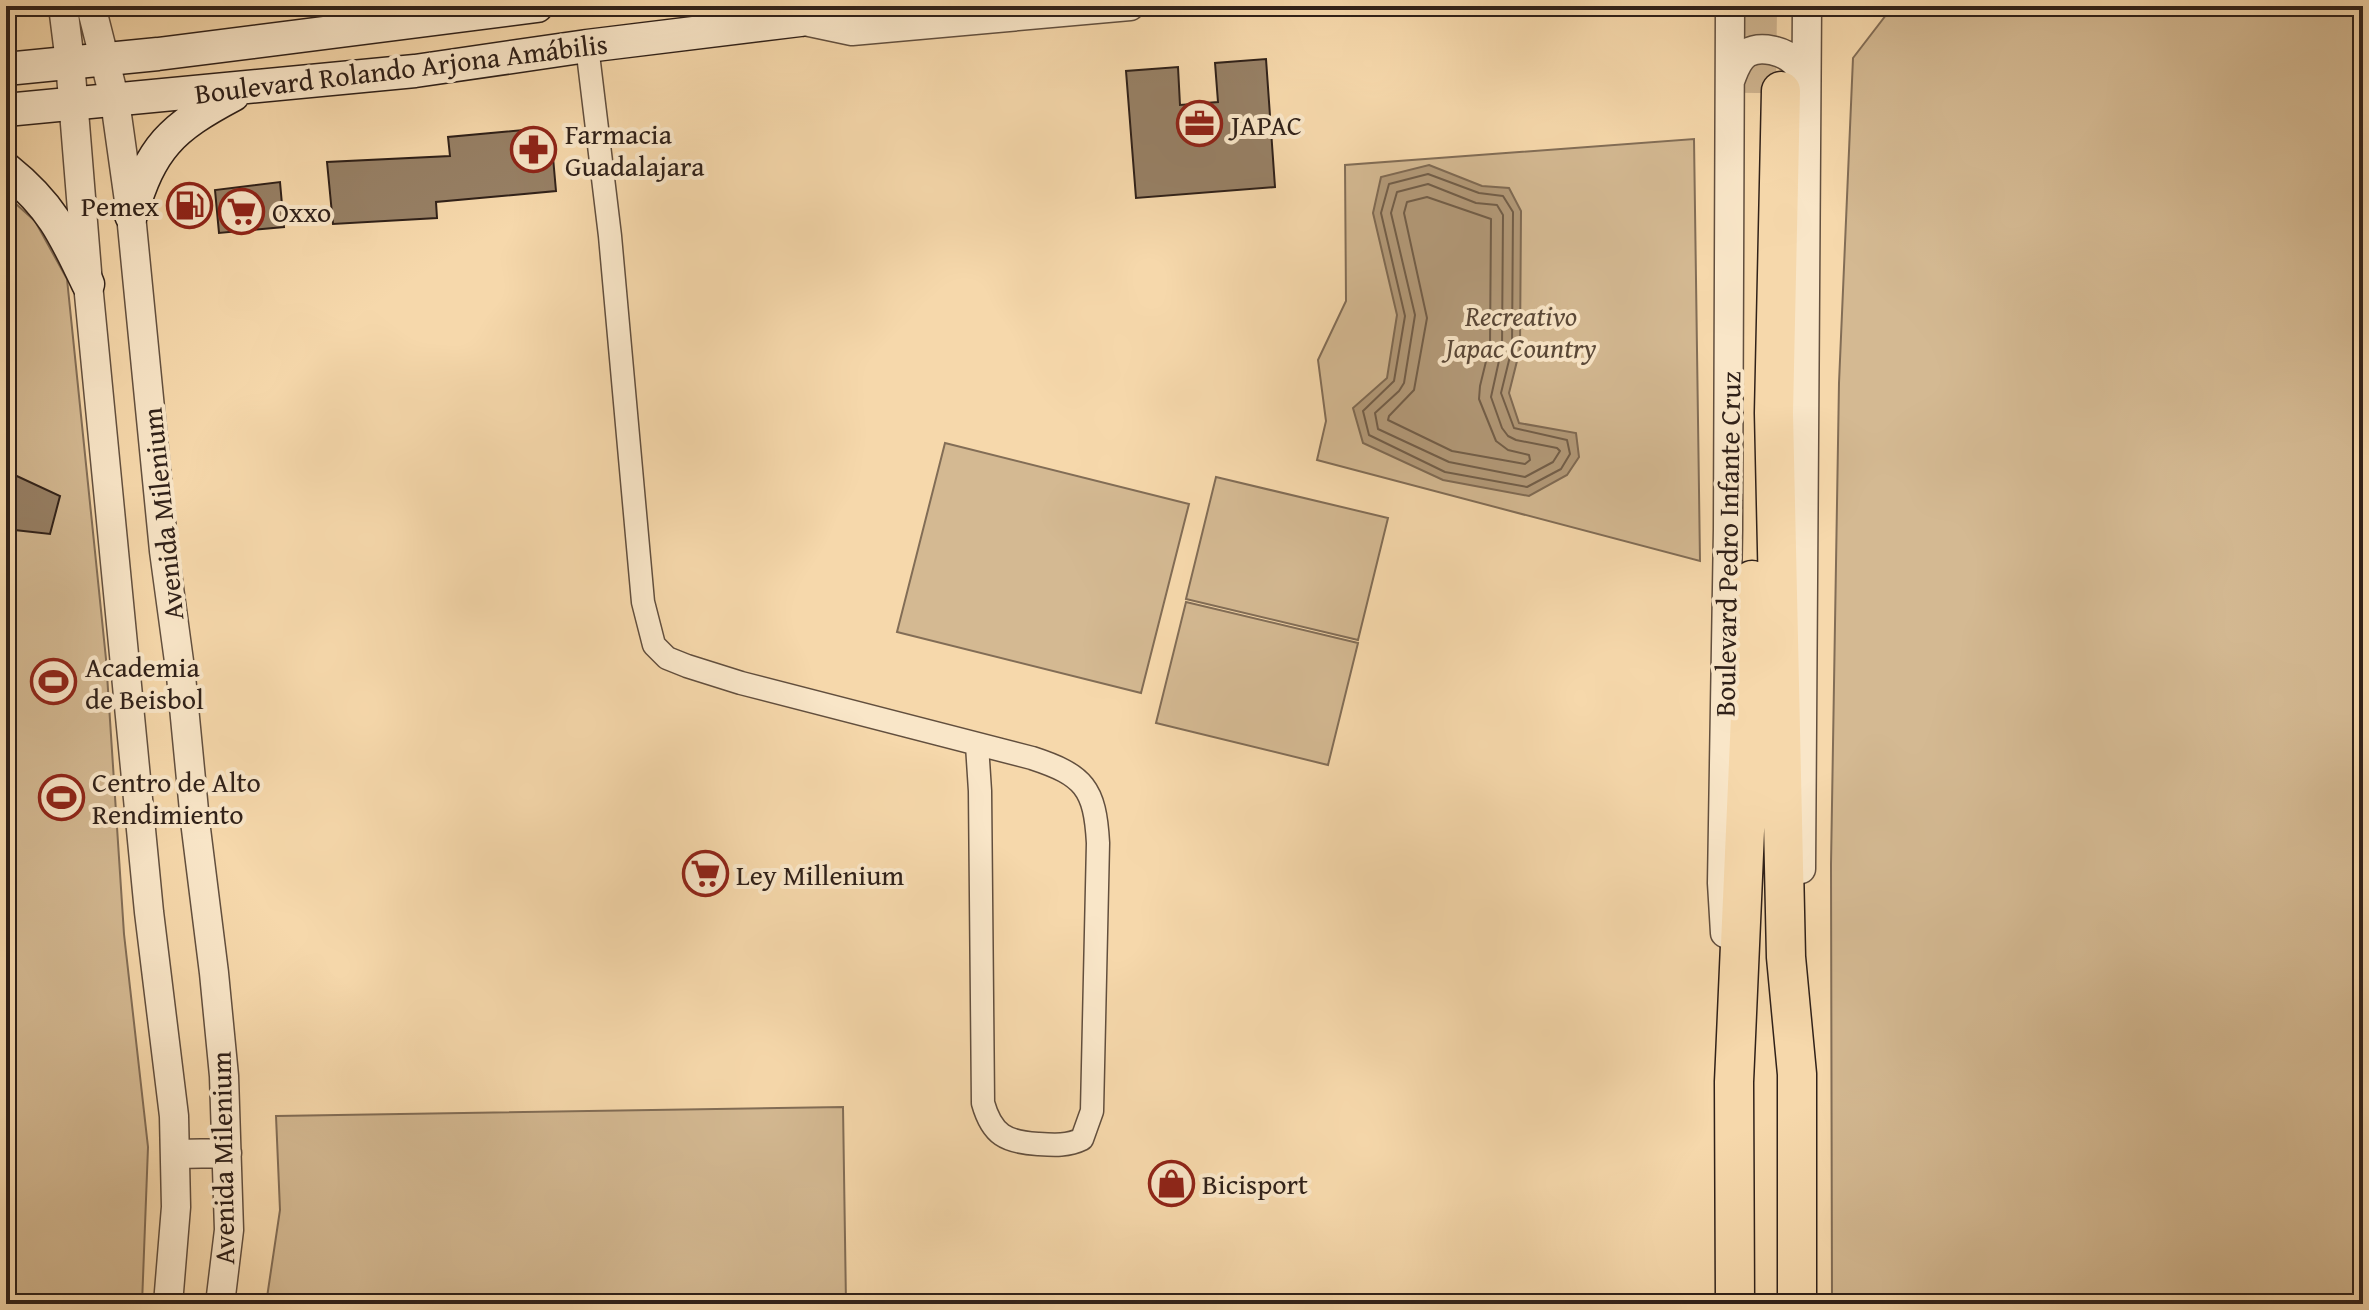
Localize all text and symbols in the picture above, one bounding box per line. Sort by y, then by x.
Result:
street label: Boulevard Rolando Arjona Amábilis [192,22,610,114]
office icon: JAPAC [1176,100,1224,148]
place label: JAPAC [1228,104,1302,145]
place label: Farmacia Guadalajara [565,113,705,186]
pharmacy icon: Farmacia Guadalajara [510,125,558,173]
fuel station icon: Pemex [166,181,214,229]
place label: Pemex [81,185,160,226]
supermarket icon: Oxxo [217,187,265,235]
place label: Oxxo [272,191,331,232]
park label: Recreativo Japac Country [1442,295,1596,368]
street label: Boulevard Pedro Infante Cruz [1703,371,1751,717]
street label: Avenida Milenium [130,406,194,622]
place label: Academia de Beisbol [85,646,204,719]
sports icon: Academia de Beisbol [30,658,78,706]
place label: Centro de Alto Rendimiento [92,761,261,834]
sports icon: Centro de Alto Rendimiento [37,773,85,821]
supermarket icon: Ley Millenium [681,850,729,898]
place label: Ley Millenium [736,854,904,895]
street label: Avenida Milenium [200,1051,244,1265]
shop icon: Bicisport [1147,1159,1195,1207]
place label: Bicisport [1202,1163,1308,1204]

